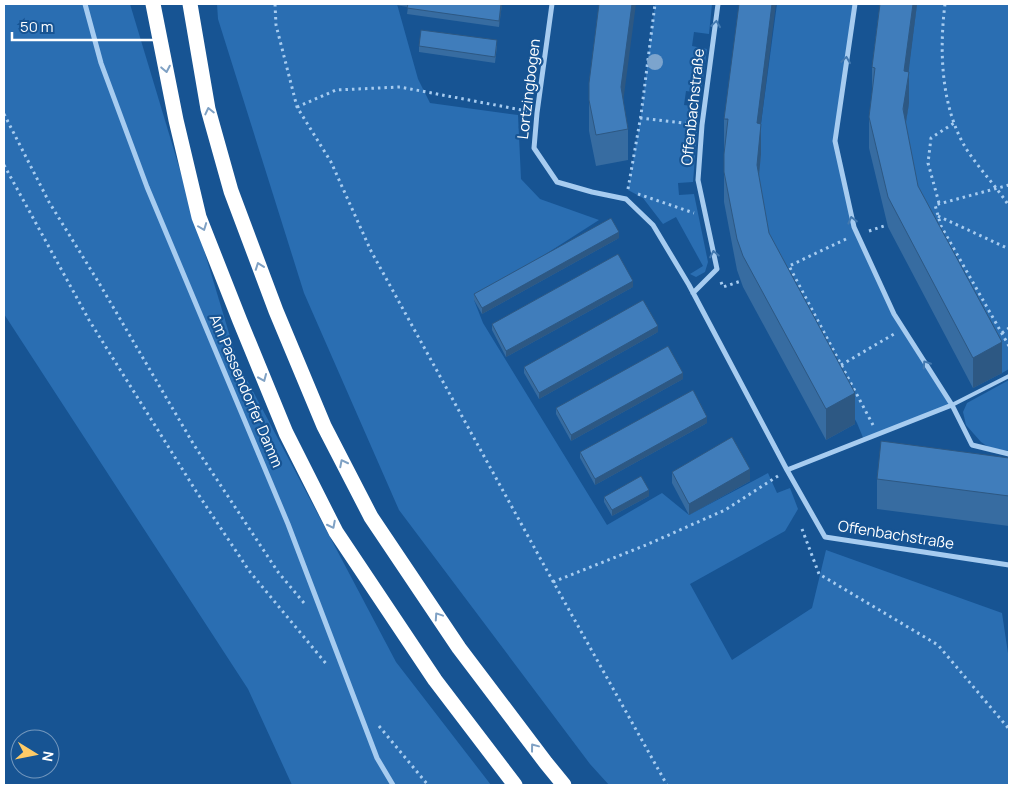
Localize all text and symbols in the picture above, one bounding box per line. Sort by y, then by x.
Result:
scale bar [12,10,156,42]
text: 50 m [20,16,54,37]
one-way arrow [710,20,720,28]
street label: Lortzingbogen [512,37,545,140]
street label: Offenbachstraße [676,47,709,166]
one-way arrow [841,56,851,65]
one-way arrow [160,64,170,73]
one-way arrow [204,106,215,115]
one-way arrow [847,216,858,225]
one-way arrow [197,222,208,231]
one-way arrow [709,250,719,258]
one-way arrow [255,262,265,270]
street label: Am Passendorfer Damm [205,311,288,471]
one-way arrow [923,361,932,370]
one-way arrow [257,373,268,382]
one-way arrow [340,460,350,469]
street label: Offenbachstraße [836,515,956,554]
one-way arrow [326,520,336,529]
one-way arrow [435,613,444,622]
north arrow [10,729,60,779]
one-way arrow [531,743,540,753]
text: N [38,750,59,763]

